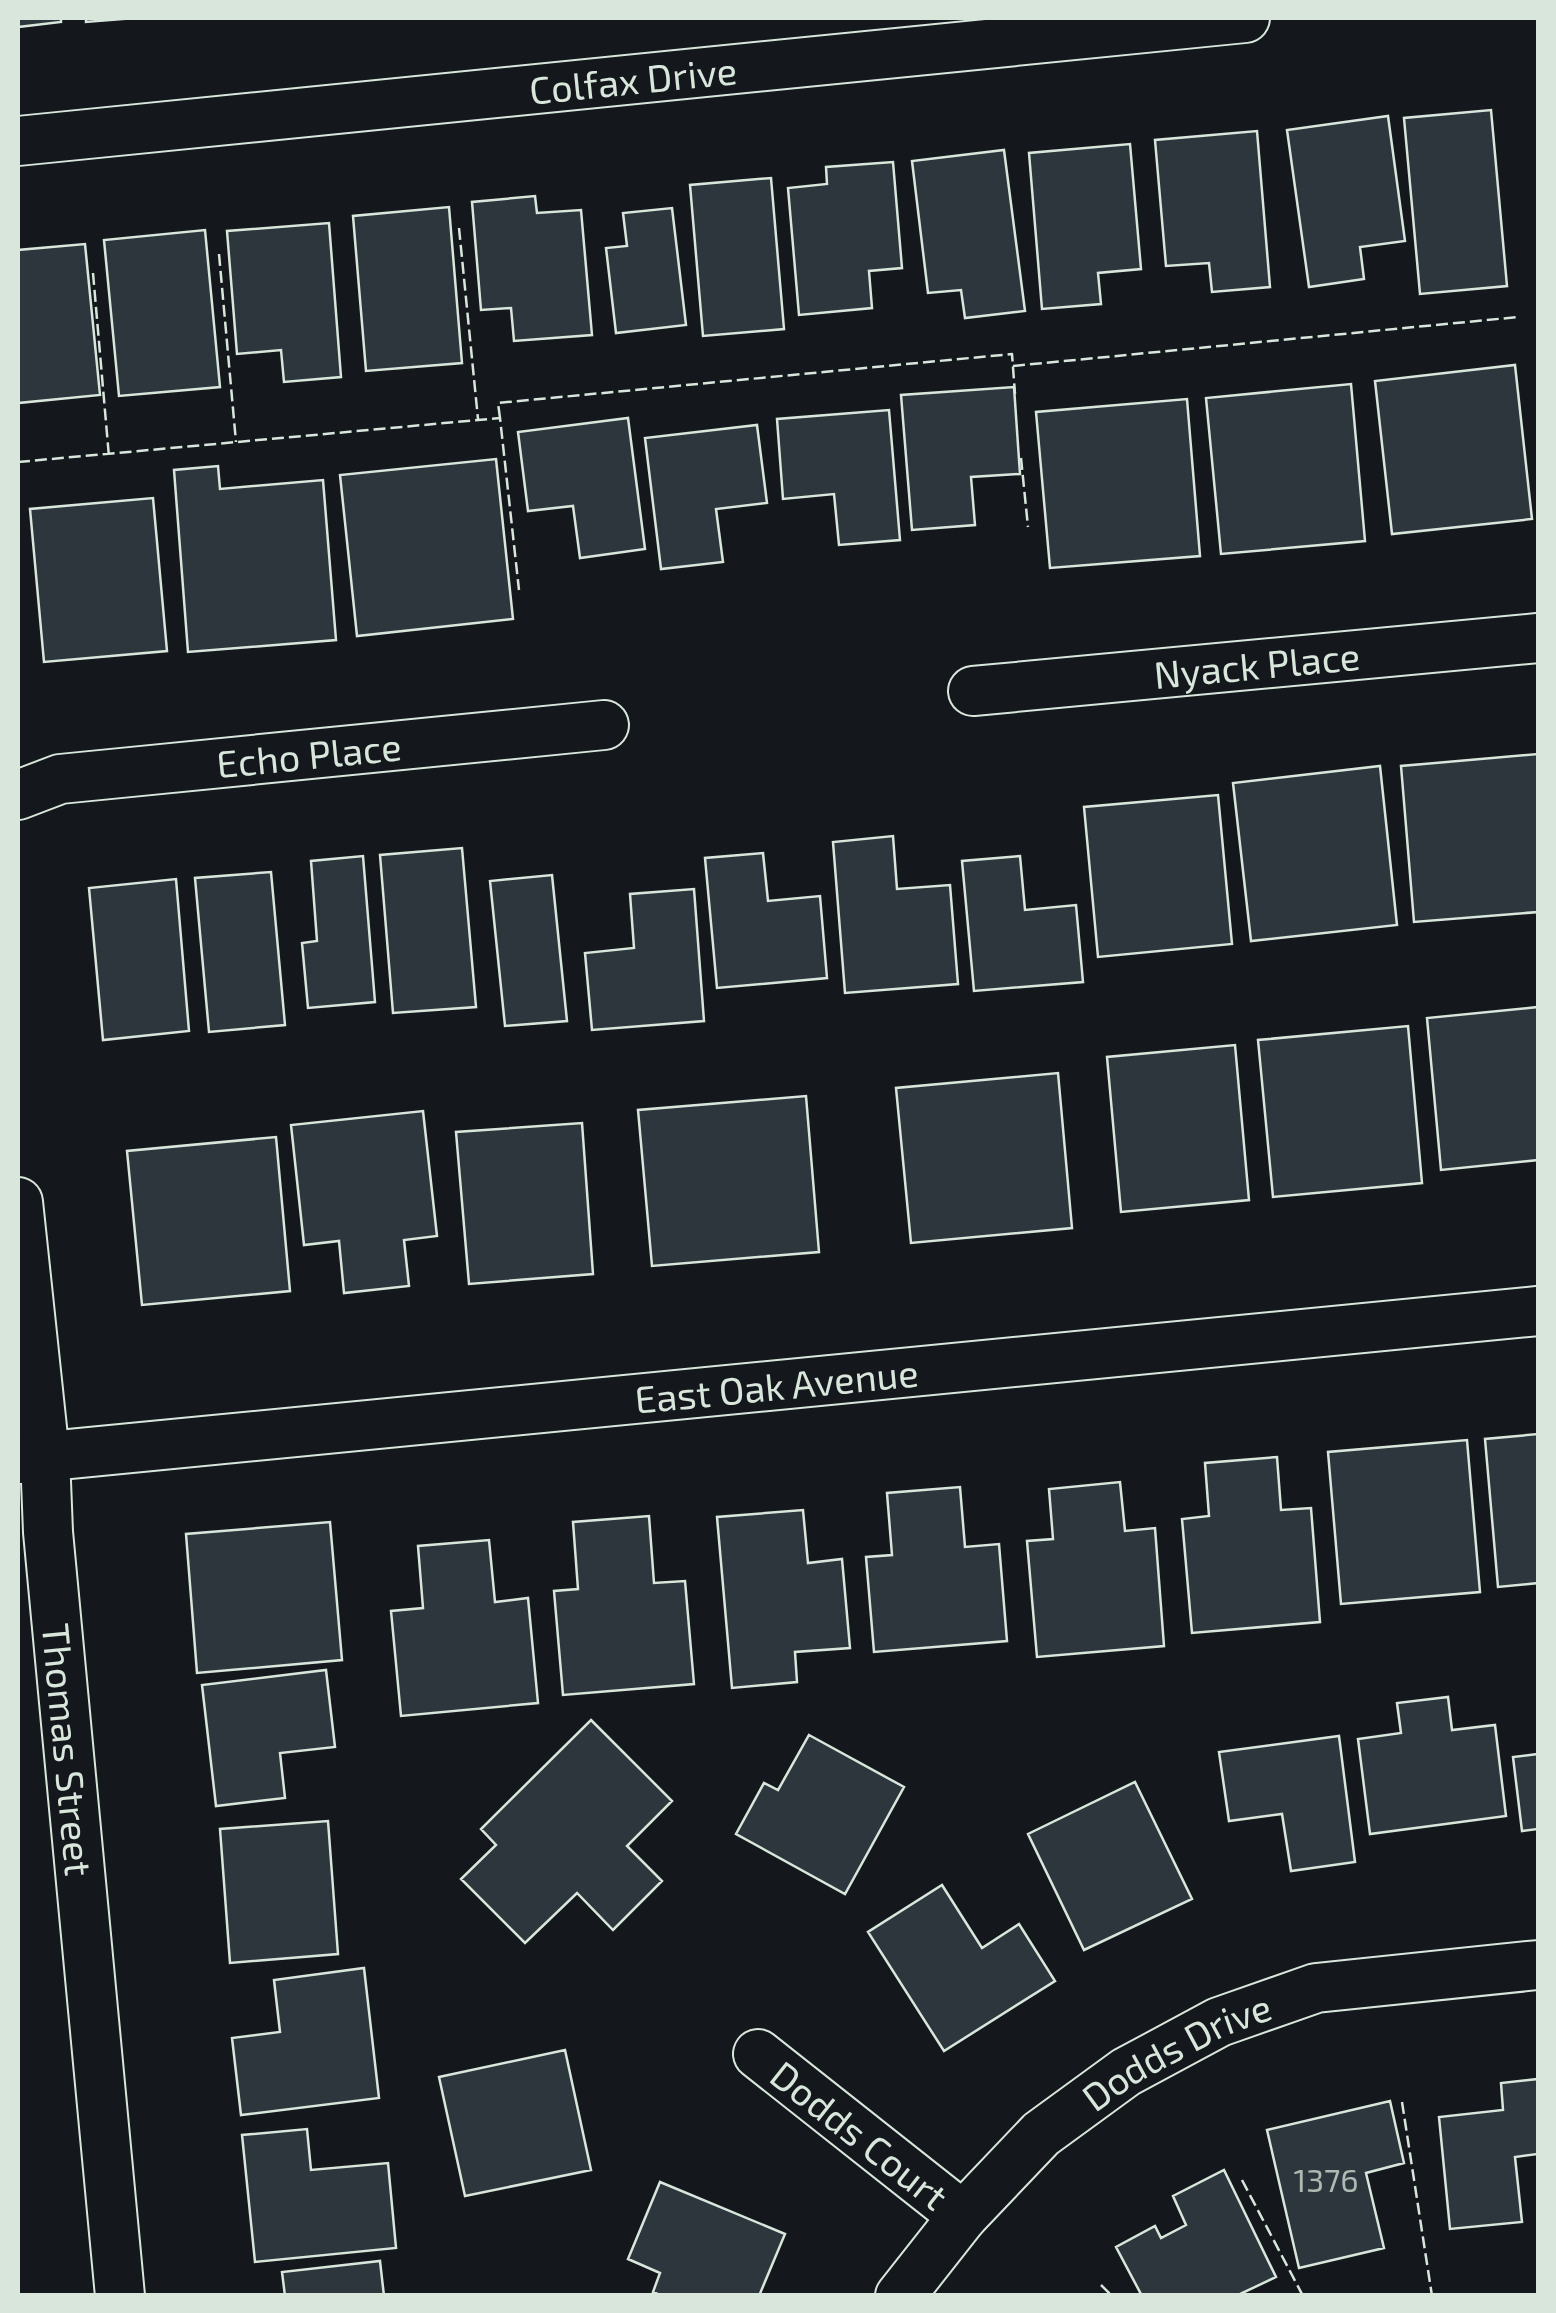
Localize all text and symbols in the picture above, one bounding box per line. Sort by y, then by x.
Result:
street label: Colfax Drive [527,46,739,113]
street label: Nyack Place [1152,632,1362,697]
street label: Echo Place [214,722,403,786]
street label: East Oak Avenue [633,1348,920,1422]
street label: Thomas Street [34,1621,103,1878]
street label: Dodds Drive [1073,1983,1277,2120]
street label: Dodds Court [762,2051,958,2219]
house number: 1376 [1293,2160,1359,2198]

